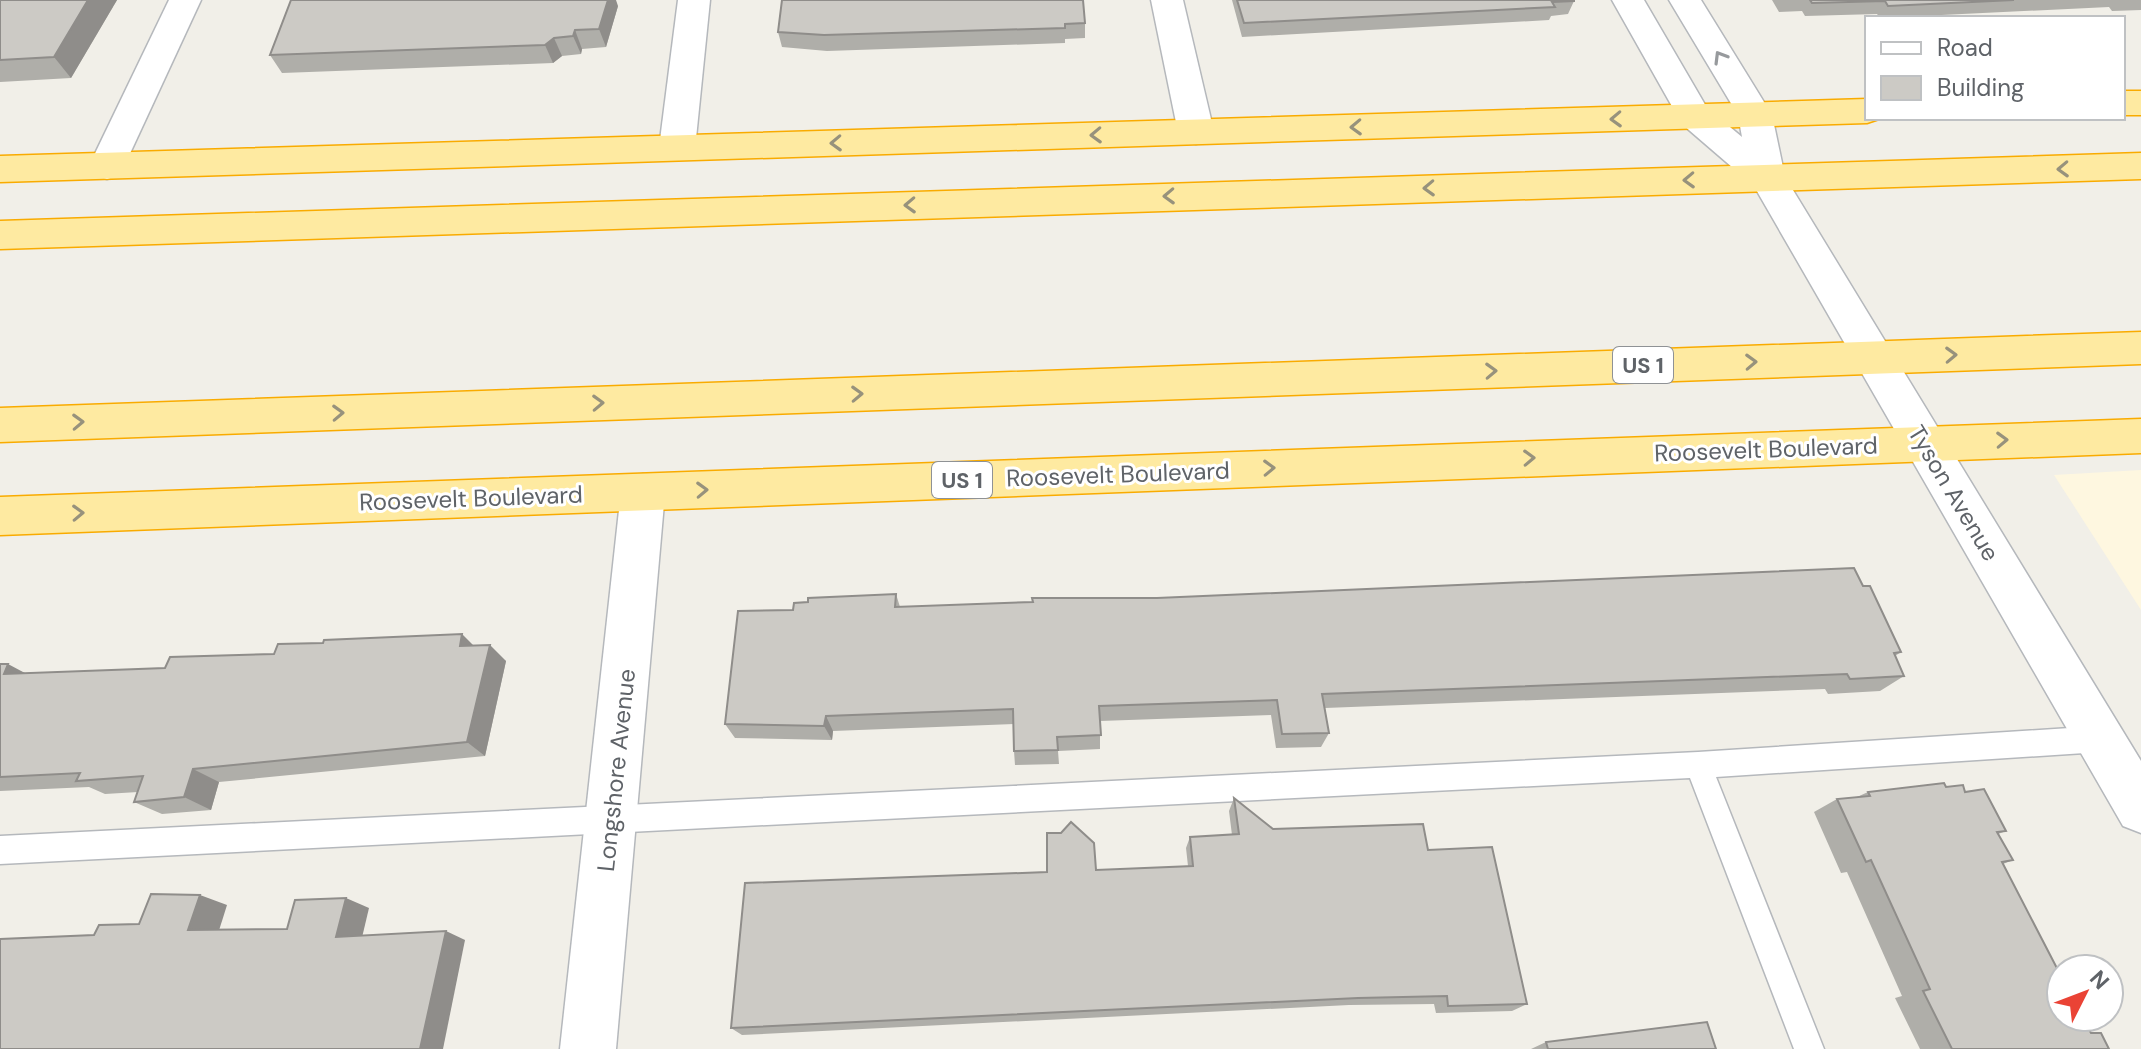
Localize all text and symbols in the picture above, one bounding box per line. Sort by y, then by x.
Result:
legend [1865,16,2125,120]
text: Road [1937,32,1993,63]
one-way arrow [1714,51,1730,66]
text: Building [1937,72,2024,103]
one-way arrow [1609,110,1622,127]
one-way arrow [1349,118,1362,136]
one-way arrow [1089,126,1102,144]
one-way arrow [829,134,842,152]
one-way arrow [2056,160,2069,177]
one-way arrow [1682,171,1695,188]
one-way arrow [1422,179,1435,197]
one-way arrow [1162,188,1175,205]
one-way arrow [903,196,916,214]
one-way arrow [1945,346,1958,363]
road number: US 1 [1613,347,1673,383]
one-way arrow [1745,353,1758,370]
one-way arrow [1485,362,1498,379]
one-way arrow [851,385,864,402]
one-way arrow [592,395,605,412]
one-way arrow [332,404,345,421]
one-way arrow [72,414,85,431]
street label: Tyson Avenue [1901,419,2007,567]
street label: Roosevelt Boulevard [1654,430,1878,468]
one-way arrow [1996,432,2009,449]
one-way arrow [1523,450,1536,467]
street label: Roosevelt Boulevard [1006,455,1230,493]
one-way arrow [1263,460,1276,477]
road number: US 1 [932,462,992,498]
street label: Roosevelt Boulevard [359,479,583,517]
one-way arrow [696,481,709,498]
one-way arrow [72,505,85,522]
street label: Longshore Avenue [590,667,642,873]
north arrow [2045,953,2125,1033]
text: N [2083,964,2116,996]

